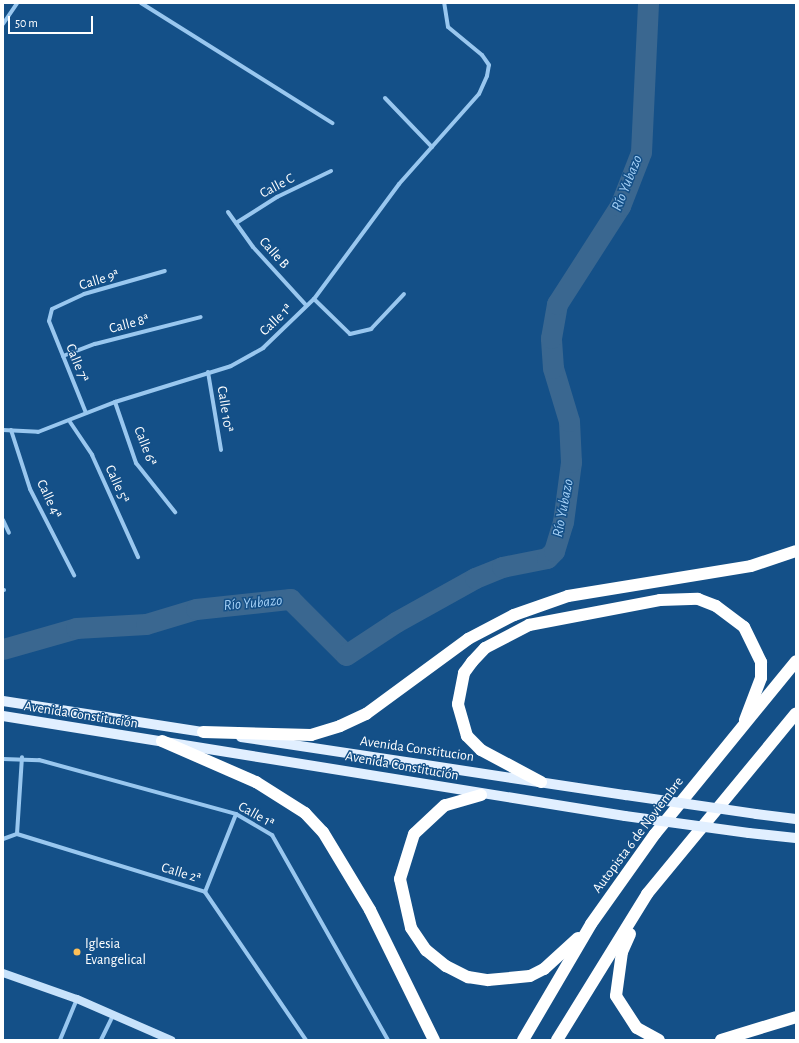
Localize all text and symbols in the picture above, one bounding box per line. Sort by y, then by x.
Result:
scale bar [10,8,95,34]
text: 50 m [15,17,38,29]
water label: Río Yubazo [608,152,646,214]
street label: Calle C [257,170,297,202]
street label: Calle B [255,234,293,272]
street label: Calle 9ª [77,266,121,294]
street label: Calle 1ª [256,301,296,339]
street label: Calle 8ª [107,311,151,337]
street label: Calle 7ª [62,341,92,385]
street label: Calle 10ª [213,385,237,433]
street label: Calle 6ª [130,424,160,468]
street label: Calle 5ª [101,462,133,506]
street label: Calle 4ª [33,477,65,521]
water label: Río Yubazo [549,477,577,539]
water label: Río Yubazo [223,591,283,615]
street label: Avenida Constitución [23,698,139,732]
street label: Avenida Constitucion [359,733,475,765]
street label: Avenida Constitución [344,748,460,784]
street label: Autopista 6 de Noviembre [589,774,687,896]
street label: Calle 1ª [235,798,277,832]
street label: Calle 2ª [159,859,203,887]
place label: Iglesia Evangelical [85,936,146,968]
marker: Iglesia Evangelical [72,947,82,957]

